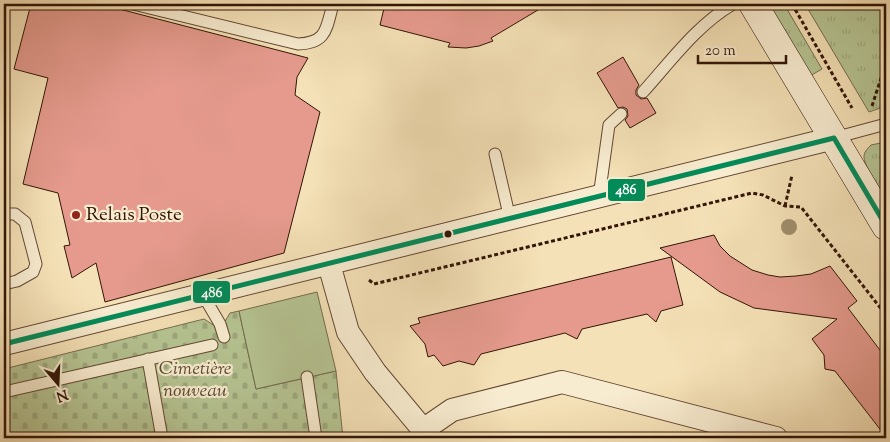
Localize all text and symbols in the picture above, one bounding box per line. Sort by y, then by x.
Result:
scale bar [698,32,785,64]
text: 20 m [705,41,736,62]
line badge: 486 [607,178,646,202]
text: 486 [614,181,637,201]
place label: Relais Poste [86,202,182,229]
marker: Relais Poste [70,209,82,221]
unlabelled marker [443,229,453,239]
line badge: 486 [192,280,231,304]
text: 486 [200,284,223,304]
park label: Cimetière nouveau [159,356,232,405]
north arrow [32,360,82,410]
text: N [53,383,70,406]

